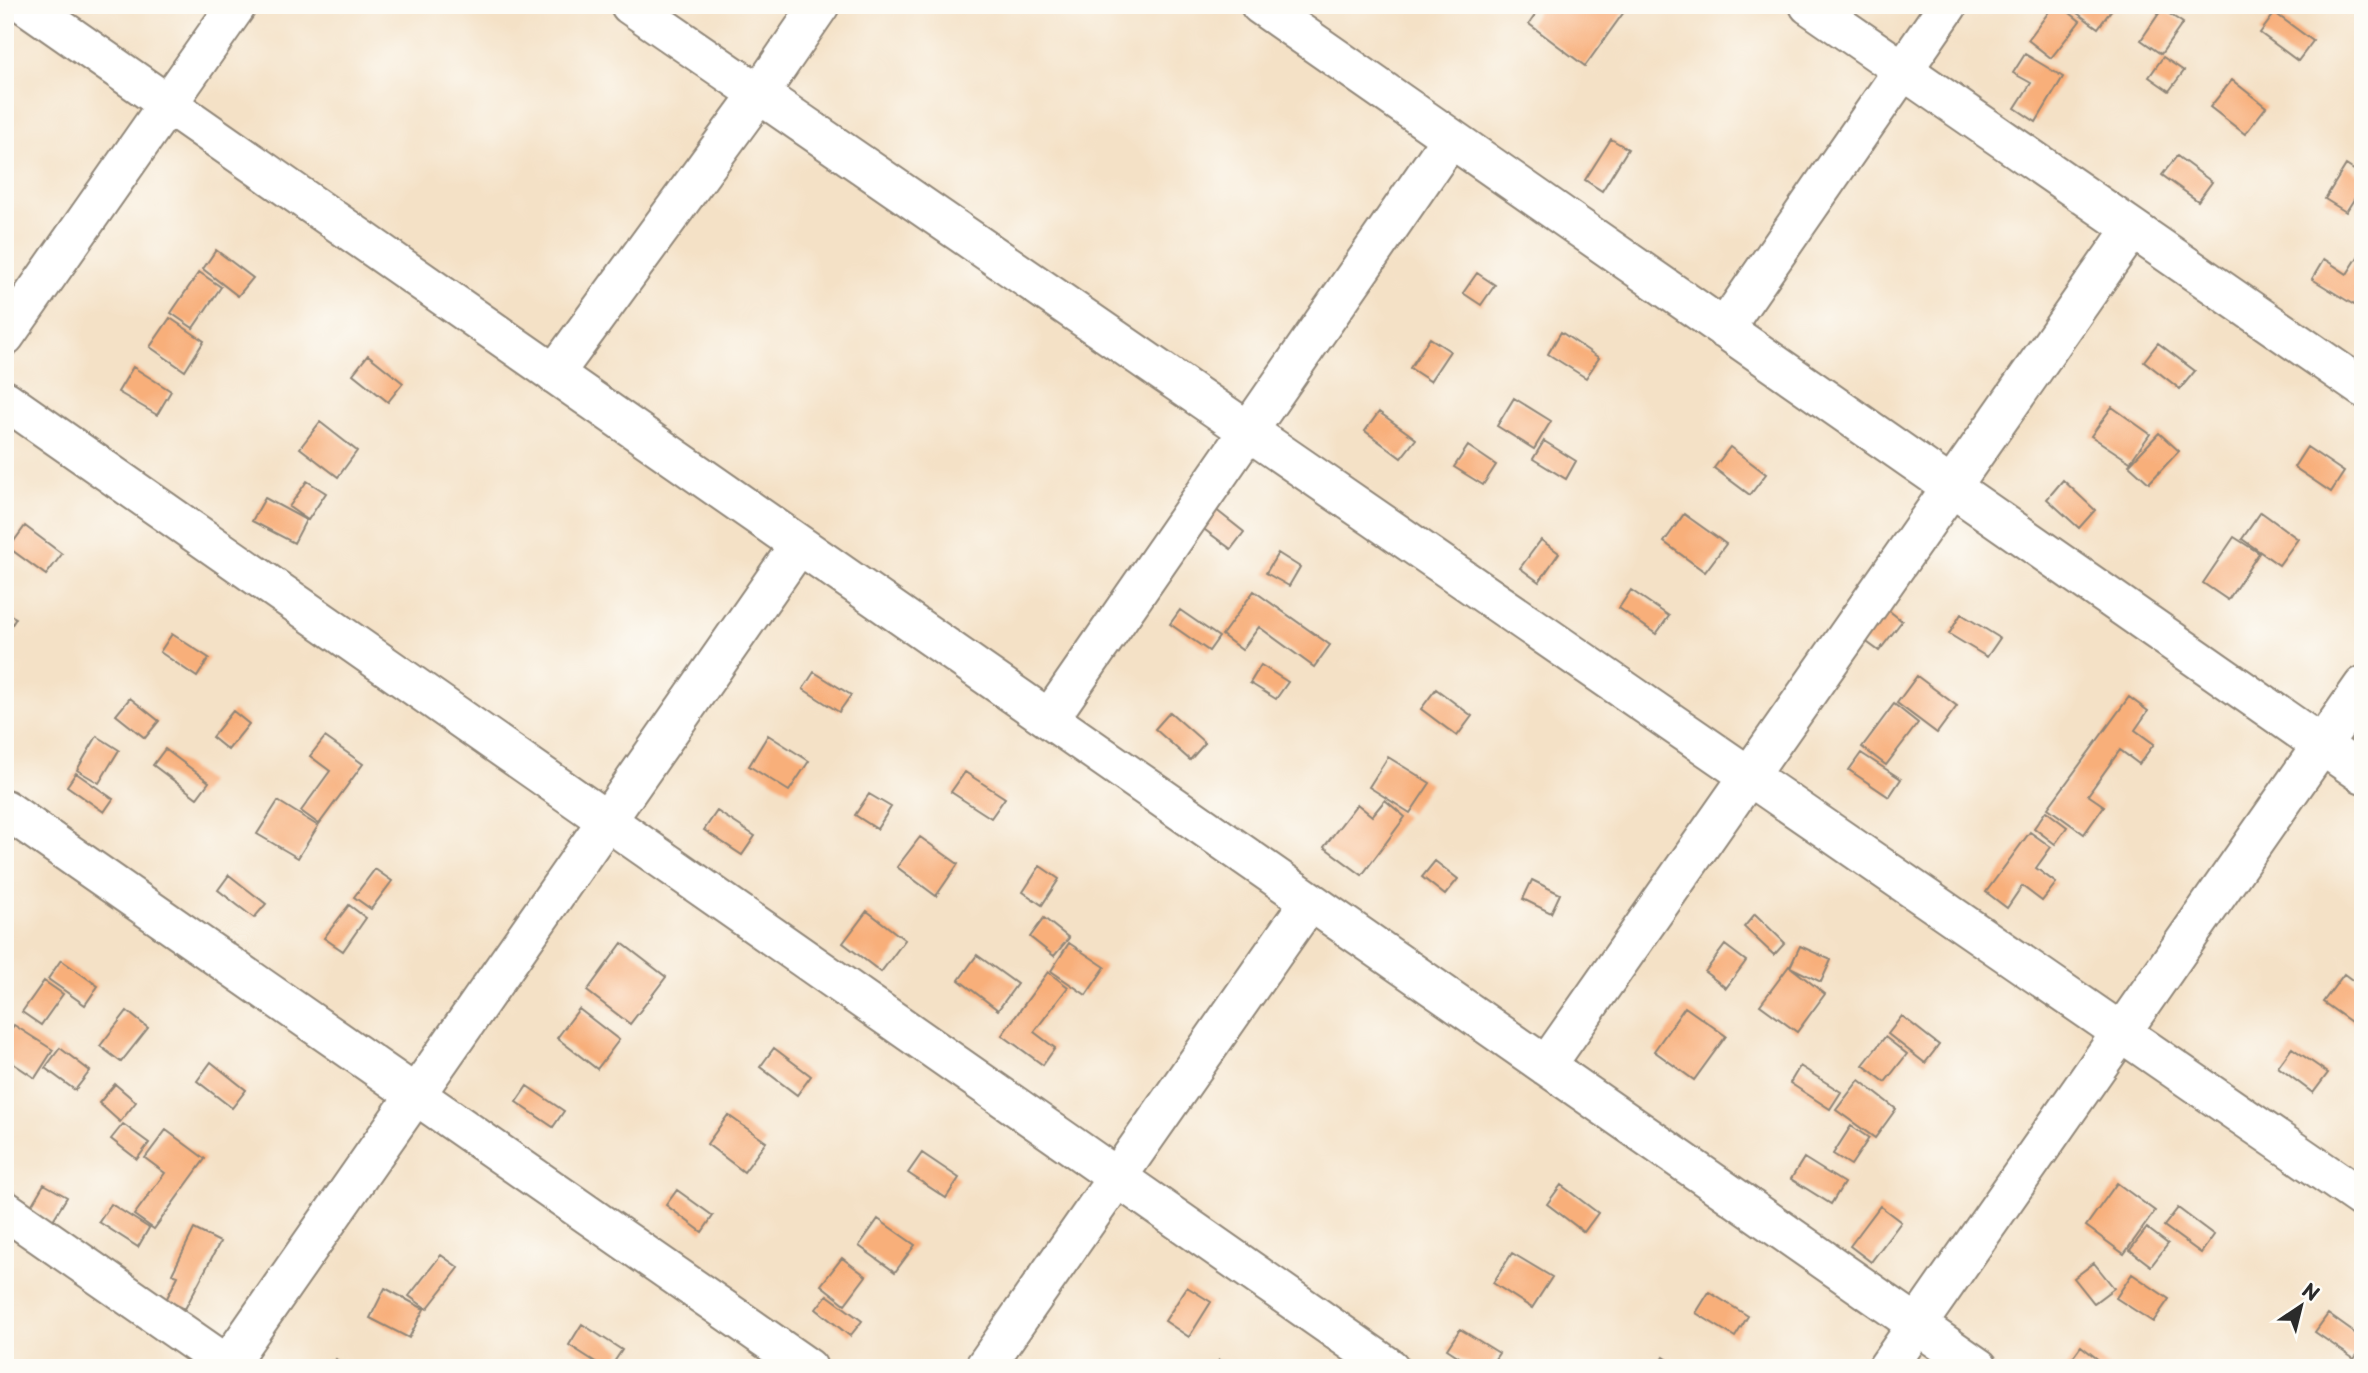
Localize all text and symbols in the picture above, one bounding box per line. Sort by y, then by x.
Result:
north arrow [2266,1272,2336,1342]
text: N [2297,1275,2326,1307]

